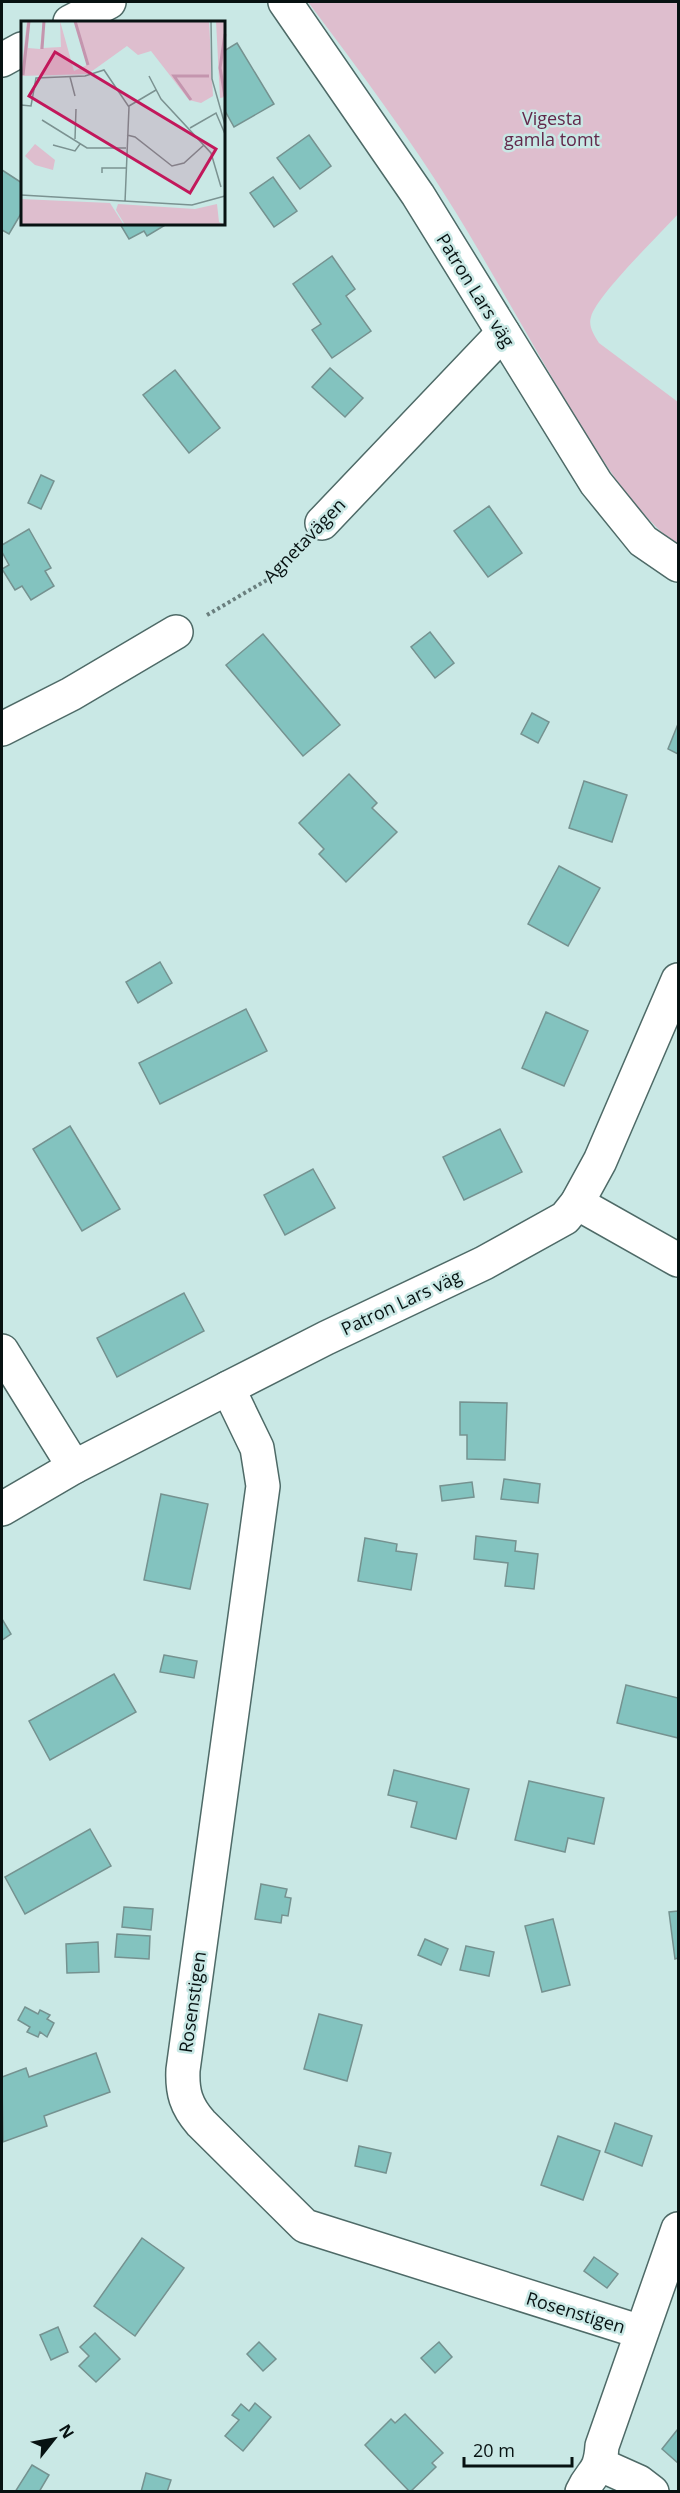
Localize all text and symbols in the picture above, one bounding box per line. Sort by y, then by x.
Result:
inset map [21,21,225,225]
park label: Vigesta gamla tomt [504,106,600,151]
street label: Patron Lars väg [431,229,521,352]
street label: Agnetavägen [258,493,350,587]
street label: Patron Lars väg [337,1264,465,1340]
street label: Rosenstigen [173,1950,211,2054]
street label: Rosenstigen [524,2286,628,2338]
north arrow [24,2409,84,2469]
text: N [54,2420,80,2443]
scale bar [464,2430,572,2468]
text: 20 m [473,2438,515,2462]

